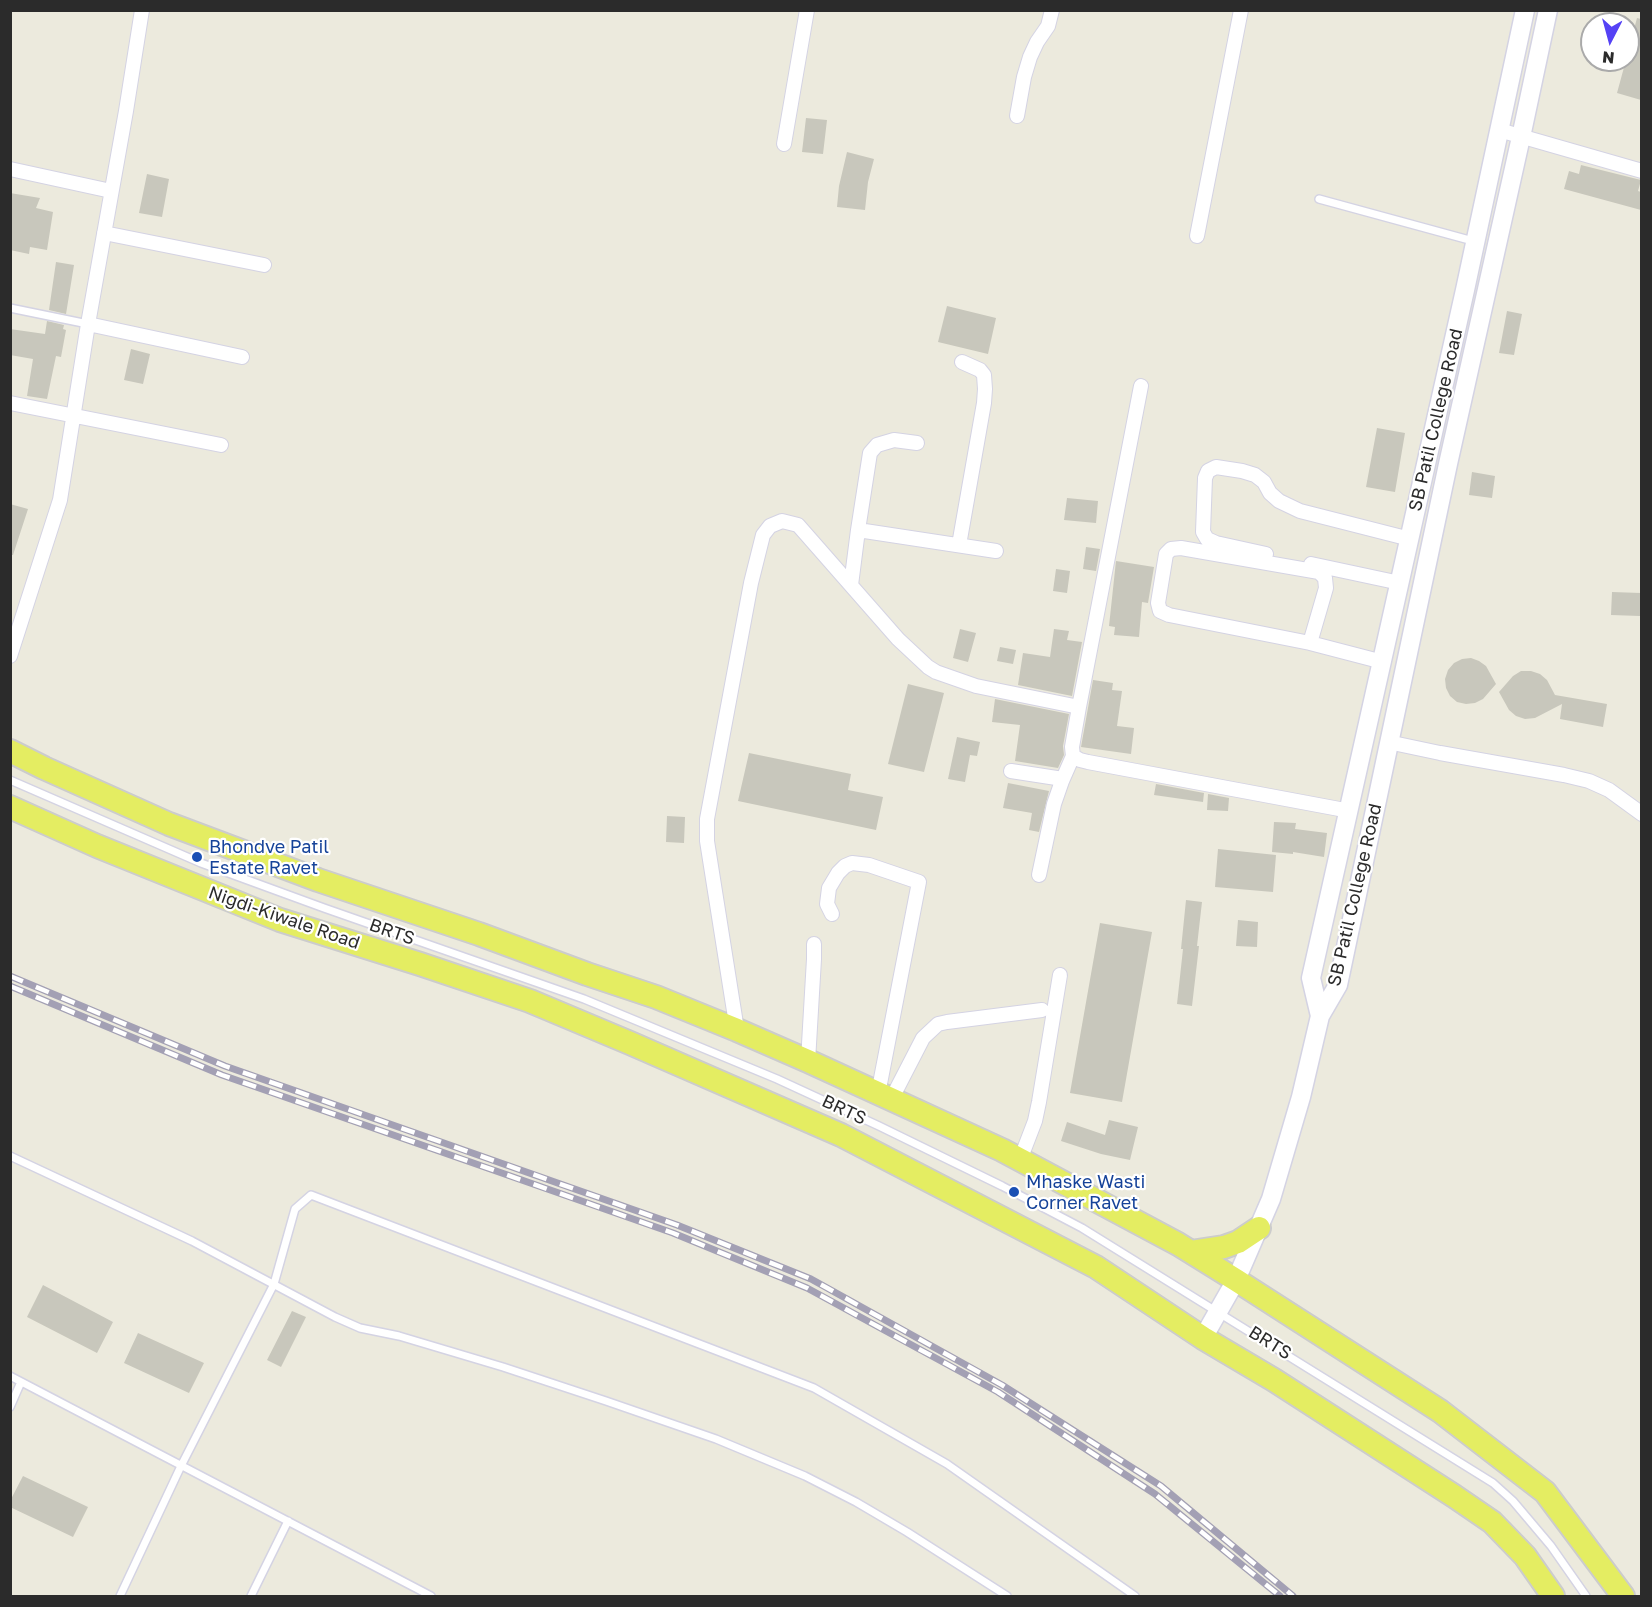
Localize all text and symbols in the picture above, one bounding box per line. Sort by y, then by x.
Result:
north arrow [1580,12,1640,72]
text: N [1601,47,1615,68]
street label: SB Patil College Road [1404,327,1468,513]
street label: SB Patil College Road [1323,802,1387,988]
place label: Bhondve Patil Estate Ravet [209,836,329,878]
marker: Bhondve Patil Estate Ravet [190,850,204,864]
street label: Nigdi-Kiwale Road [206,882,362,954]
street label: BRTS [366,914,418,950]
street label: BRTS [818,1090,870,1130]
place label: Mhaske Wasti Corner Ravet [1026,1171,1145,1214]
marker: Mhaske Wasti Corner Ravet [1007,1185,1021,1199]
street label: BRTS [1245,1321,1295,1365]

